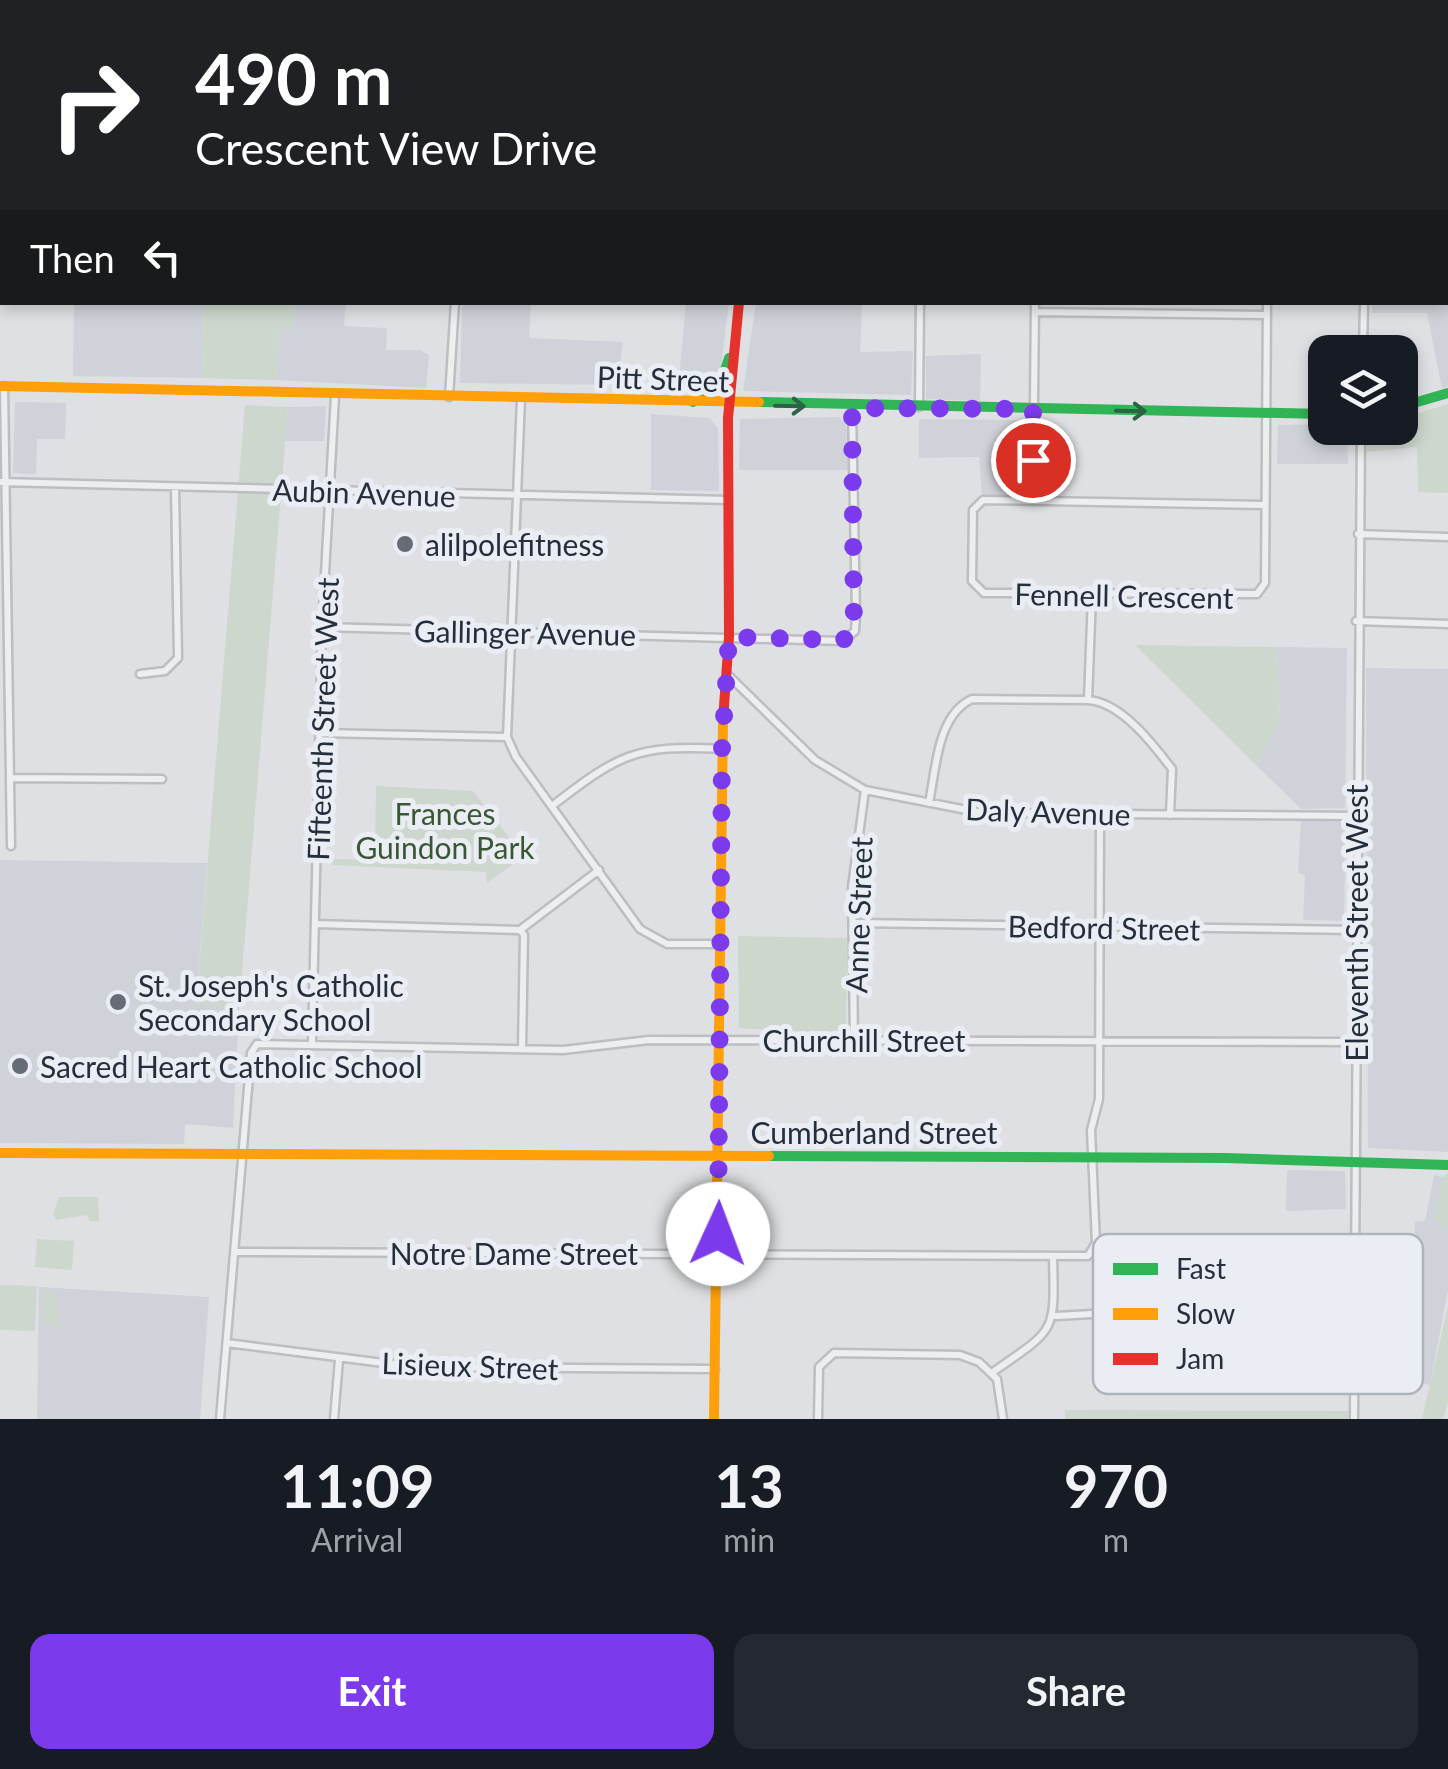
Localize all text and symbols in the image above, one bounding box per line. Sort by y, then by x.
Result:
text: 490 m [195,36,392,120]
icon: right [30,40,160,170]
text: Crescent View Drive [195,121,597,175]
icon: left [135,230,190,285]
text: Then [30,235,115,281]
map controls [1308,335,1418,445]
button: layers [1308,335,1418,445]
street label: Pitt Street [596,358,730,398]
one-way arrow [774,397,806,416]
one-way arrow [1114,402,1146,420]
pin [991,418,1076,503]
icon: arrive [1006,433,1061,488]
street label: Aubin Avenue [272,471,456,513]
place label: alilpolefitness [425,526,604,562]
marker: alilpolefitness [394,533,416,555]
street label: Fennell Crescent [1014,575,1234,615]
street label: Fifteenth Street West [299,577,345,861]
street label: Gallinger Avenue [414,612,636,652]
street label: Eleventh Street West [1338,784,1374,1062]
street label: Daly Avenue [965,790,1131,832]
park label: Frances Guindon Park [355,795,535,865]
street label: Anne Street [837,836,879,994]
street label: Bedford Street [1007,907,1201,947]
place label: St. Joseph's Catholic Secondary School [138,967,404,1037]
marker: St. Joseph's Catholic Secondary School [107,991,129,1013]
street label: Churchill Street [763,1022,966,1058]
place label: Sacred Heart Catholic School [40,1048,422,1084]
marker: Sacred Heart Catholic School [9,1055,31,1077]
street label: Cumberland Street [751,1114,998,1150]
position arrow [666,1182,770,1286]
legend [1093,1234,1423,1394]
street label: Notre Dame Street [390,1235,638,1271]
text: Fast [1176,1251,1226,1285]
text: Slow [1176,1296,1235,1330]
text: Jam [1176,1341,1224,1375]
street label: Lisieux Street [381,1344,559,1386]
text: 11:09 [280,1449,434,1521]
text: 13 [714,1449,784,1521]
text: 970 [1064,1449,1168,1521]
text: Arrival [311,1520,403,1559]
text: min [723,1520,775,1559]
text: m [1103,1520,1129,1559]
button: Exit [30,1634,714,1749]
button: Share [734,1634,1418,1749]

